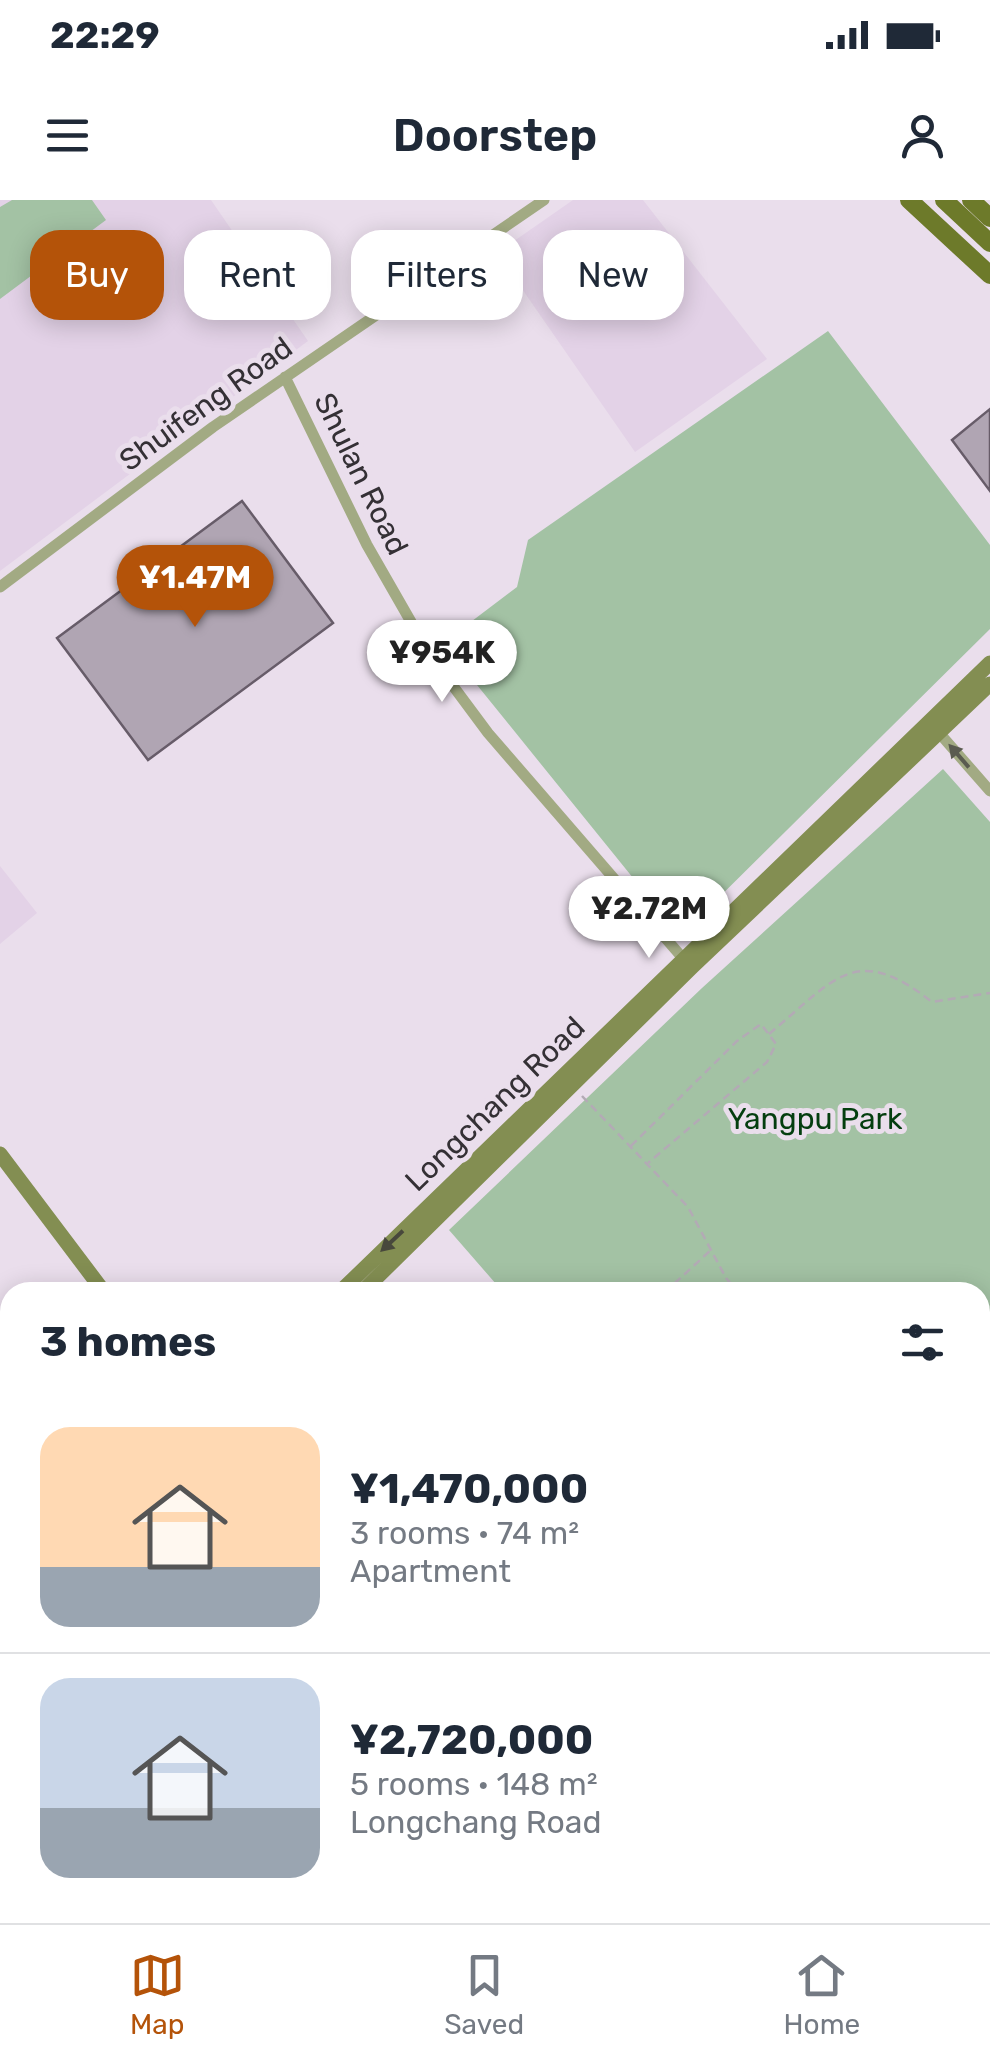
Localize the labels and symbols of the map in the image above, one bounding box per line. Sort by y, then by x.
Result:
street label: Shuifeng Road [113,329,299,479]
street label: Shulan Road [306,387,416,561]
pin: ¥1.47M [114,545,276,630]
pin: ¥954K [372,620,512,705]
one-way arrow [949,744,971,769]
pin: ¥2.72M [568,876,730,961]
street label: Longchang Road [398,1009,592,1199]
park label: Yangpu Park [728,1101,903,1137]
one-way arrow [380,1229,404,1252]

